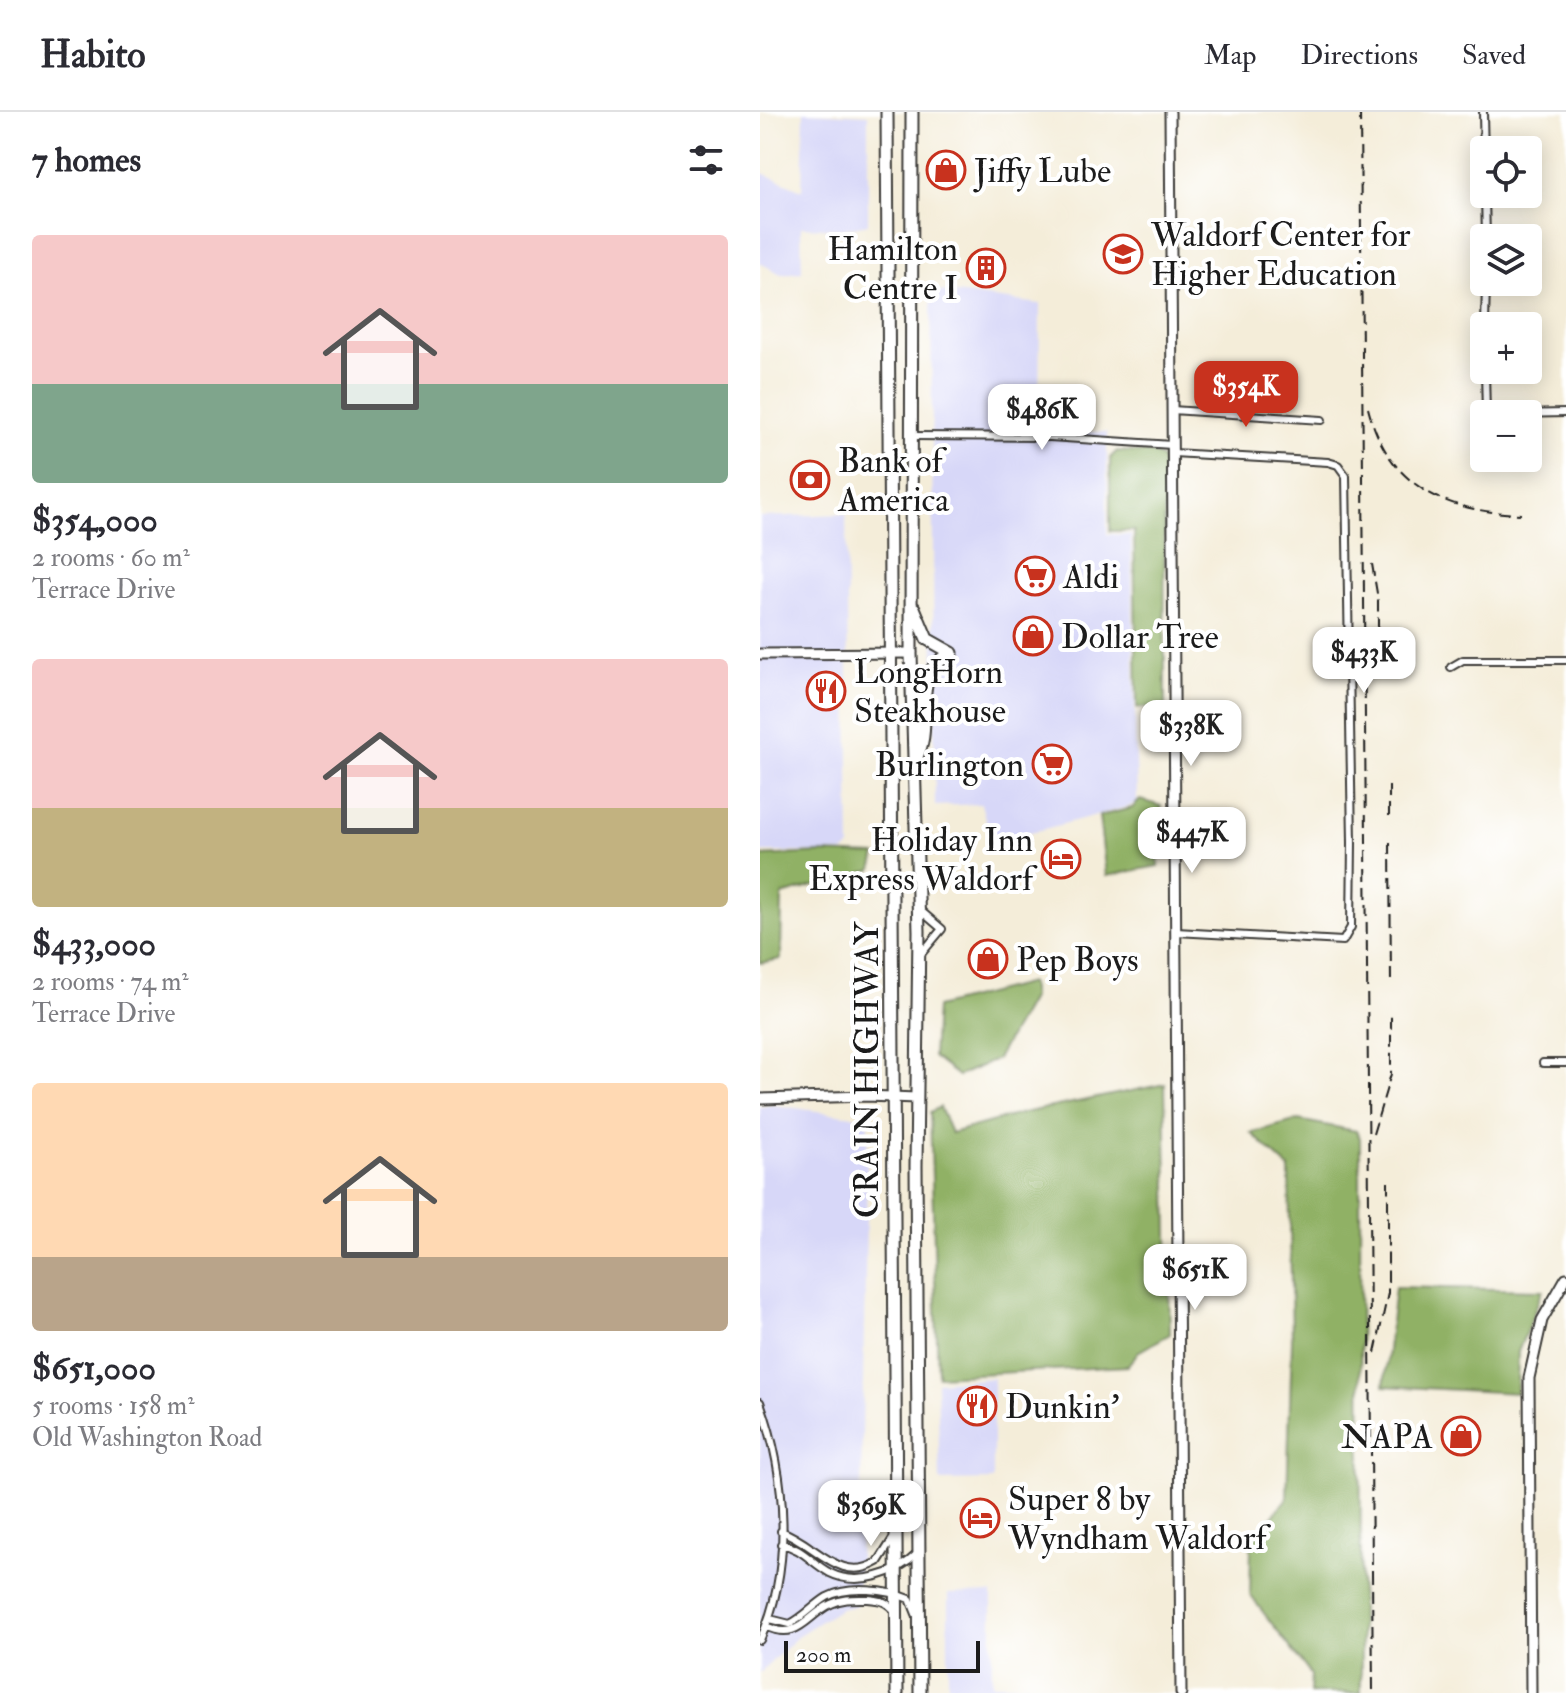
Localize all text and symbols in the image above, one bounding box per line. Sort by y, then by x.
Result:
text: Habito [40,31,146,79]
text: Map [1204,38,1257,73]
text: Directions [1301,38,1418,73]
text: Saved [1462,38,1526,73]
map controls [1470,136,1542,472]
button: locate [1470,136,1542,208]
icon: filters [684,138,728,182]
text: 7 homes [32,139,141,182]
shop icon: Jiffy Lube [925,149,967,191]
place label: Jiffy Lube [973,150,1111,193]
place label: Waldorf Center for Higher Education [1150,214,1411,296]
button: layers [1470,224,1542,296]
place label: Hamilton Centre I [827,228,958,310]
school or university icon: Waldorf Center for Higher Education [1102,233,1144,275]
building icon: Hamilton Centre I [965,247,1007,289]
icon: home [308,287,452,431]
button: + [1470,312,1542,384]
pin: $354K [1190,361,1302,429]
text: $354K [1212,371,1280,403]
pin: $486K [986,384,1098,452]
text: $486K [1006,394,1078,426]
button: − [1470,400,1542,472]
place label: Bank of America [837,440,950,522]
bank icon: Bank of America [789,459,831,501]
text: $354,000 [32,499,158,542]
text: 2 rooms · 60 m² [32,542,190,574]
supermarket icon: Aldi [1014,555,1056,597]
place label: Aldi [1062,556,1119,599]
text: Terrace Drive [32,574,175,606]
shop icon: Dollar Tree [1012,615,1054,657]
place label: Dollar Tree [1061,616,1219,659]
pin: $433K [1308,627,1420,695]
text: $433K [1331,637,1397,669]
place label: LongHorn Steakhouse [854,651,1006,733]
restaurant icon: LongHorn Steakhouse [805,670,847,712]
pin: $338K [1135,700,1247,768]
text: $338K [1158,710,1224,742]
icon: home [308,711,452,855]
supermarket icon: Burlington [1031,743,1073,785]
place label: Burlington [875,744,1024,787]
pin: $447K [1136,807,1248,875]
text: $447K [1156,817,1228,849]
place label: Holiday Inn Express Waldorf [808,819,1038,901]
hotel icon: Holiday Inn Express Waldorf [1040,838,1082,880]
street label: CRAIN HIGHWAY [846,921,889,1218]
text: $433,000 [32,923,156,966]
shop icon: Pep Boys [967,938,1009,980]
place label: Pep Boys [1016,939,1139,982]
text: 2 rooms · 74 m² [32,966,189,998]
text: Terrace Drive [32,998,175,1030]
icon: home [308,1135,452,1279]
pin: $651K [1139,1244,1251,1312]
text: $651K [1162,1254,1228,1286]
text: $651,000 [32,1347,156,1390]
restaurant icon: Dunkin' [956,1385,998,1427]
place label: Dunkin' [1005,1386,1119,1429]
text: 5 rooms · 158 m² [32,1390,194,1422]
shop icon: NAPA [1440,1415,1482,1457]
place label: NAPA [1341,1416,1433,1459]
text: Old Washington Road [32,1422,262,1454]
place label: Super 8 by Wyndham Waldorf [1007,1478,1271,1560]
pin: $369K [815,1480,927,1548]
text: $369K [836,1490,906,1522]
hotel icon: Super 8 by Wyndham Waldorf [959,1497,1001,1539]
scale bar [784,1637,980,1673]
text: 200 m [796,1641,851,1669]

